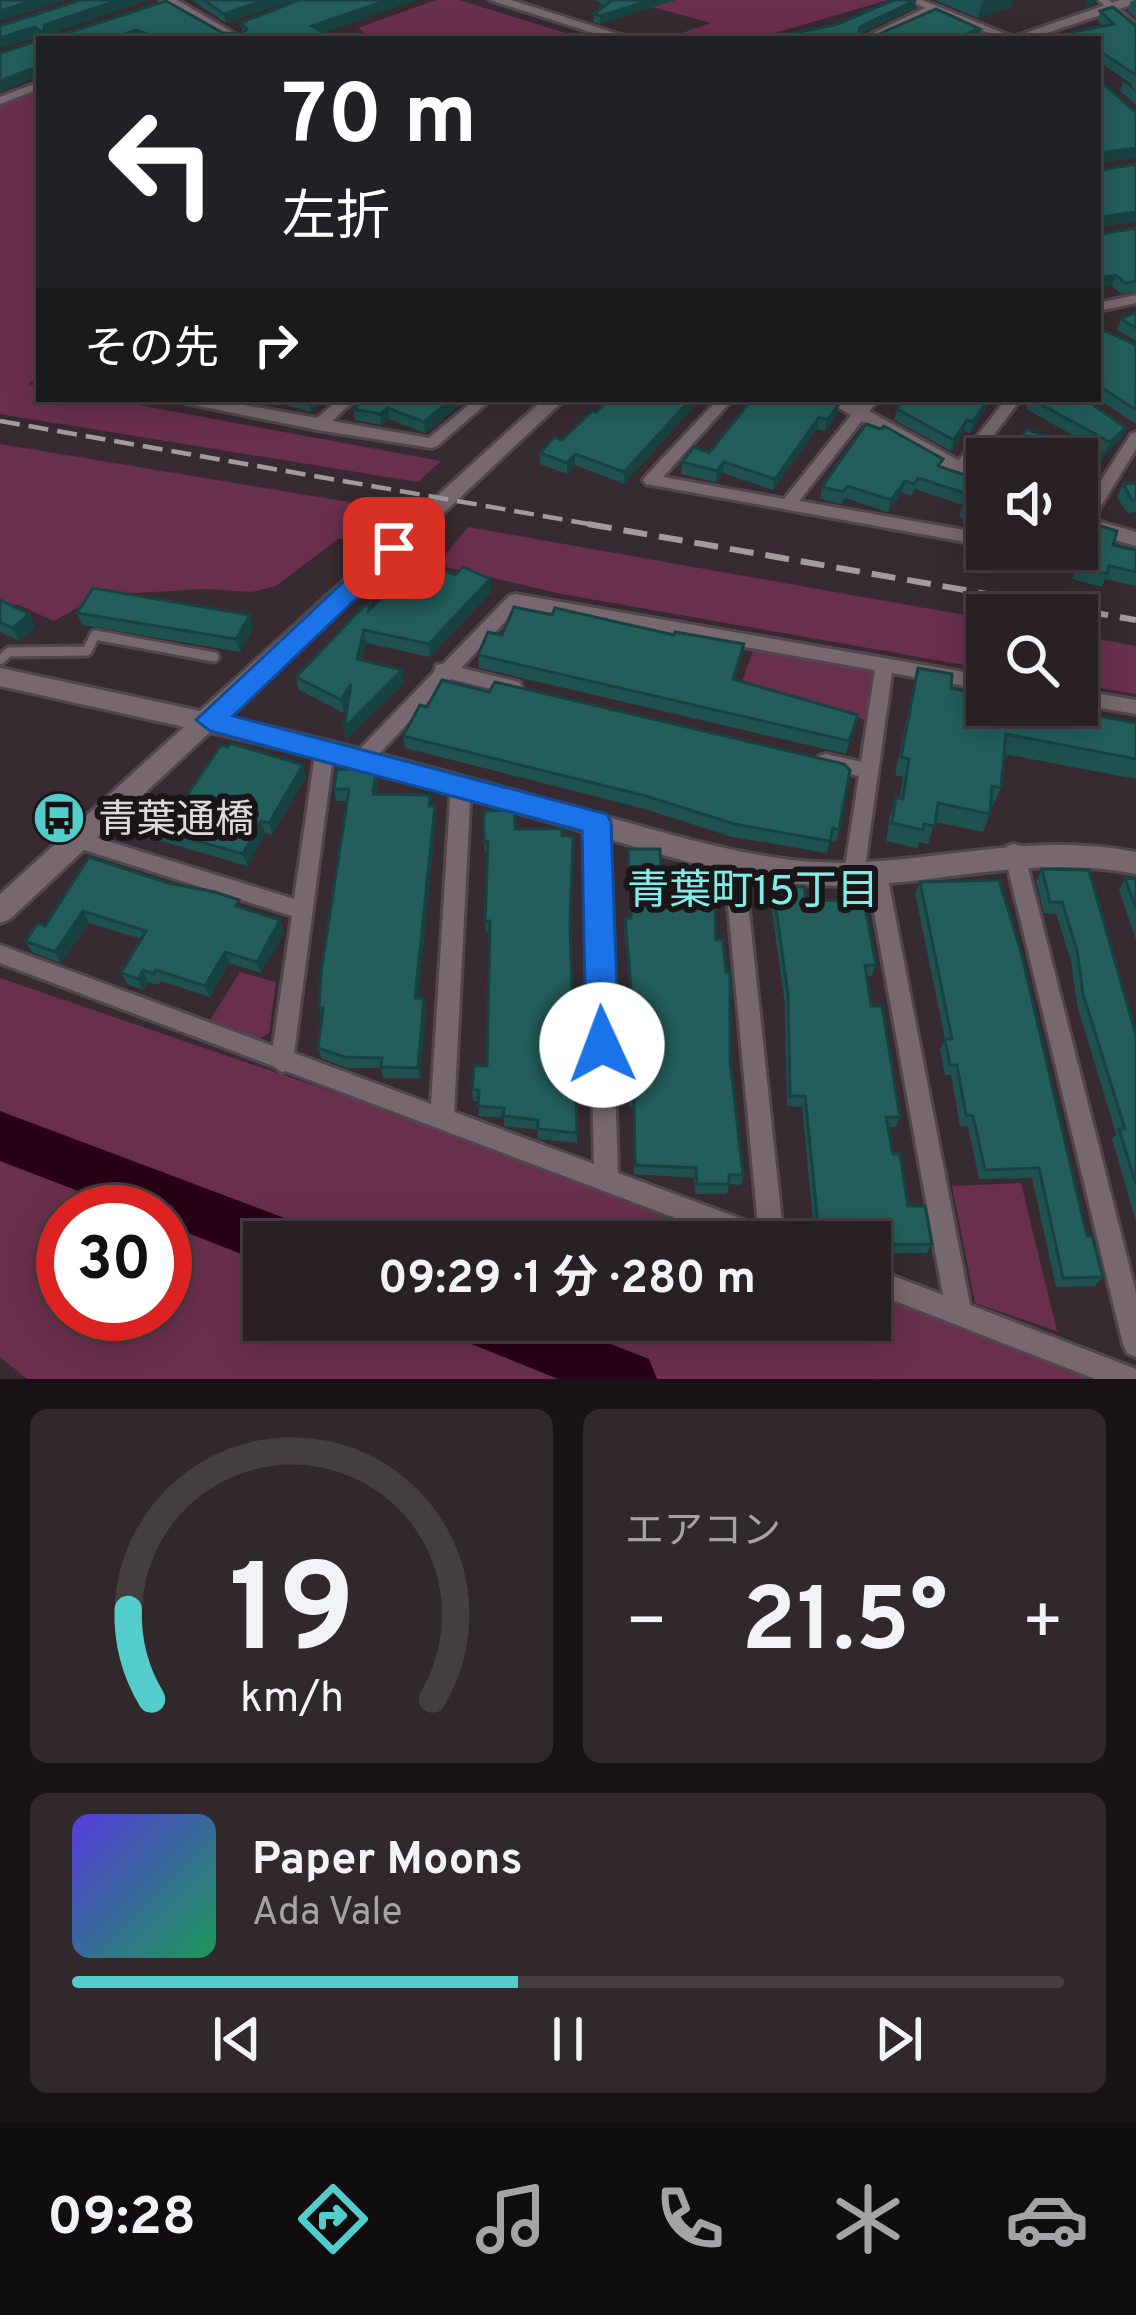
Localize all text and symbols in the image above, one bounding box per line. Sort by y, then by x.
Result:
text: 70 m [282,67,477,173]
icon: left [84,84,240,240]
text: 左折 [282,186,390,255]
icon: right [243,312,309,378]
text: その先 [84,323,219,380]
map controls [966,438,1098,726]
button: sound [966,438,1098,570]
pin [343,497,445,599]
icon: arrive [361,515,427,581]
button: search [966,594,1098,726]
bus stop icon: 青葉通橋 [31,790,87,846]
place label: 青葉通橋 [98,798,254,847]
district label: 青葉町15丁目 [627,867,879,920]
position arrow [539,982,665,1108]
speed limit sign: 30 [36,1185,192,1341]
text: 09:29 · 1 分 · 280 m [378,1252,756,1309]
text: エアコン [625,1509,781,1558]
text: 19 [228,1538,355,1696]
text: 21.5° [742,1569,947,1682]
text: − [625,1584,668,1667]
text: + [1021,1584,1064,1667]
text: km/h [239,1673,344,1727]
text: Paper Moons [252,1833,523,1890]
text: Ada Vale [252,1890,403,1939]
icon: previous [204,2006,270,2072]
icon: pause [535,2006,601,2072]
icon: next [866,2006,932,2072]
icon: directions [291,2177,375,2261]
icon: music [469,2177,553,2261]
icon: phone [648,2177,732,2261]
icon: climate [826,2177,910,2261]
icon: car [1005,2177,1089,2261]
text: 09:28 [47,2185,196,2254]

